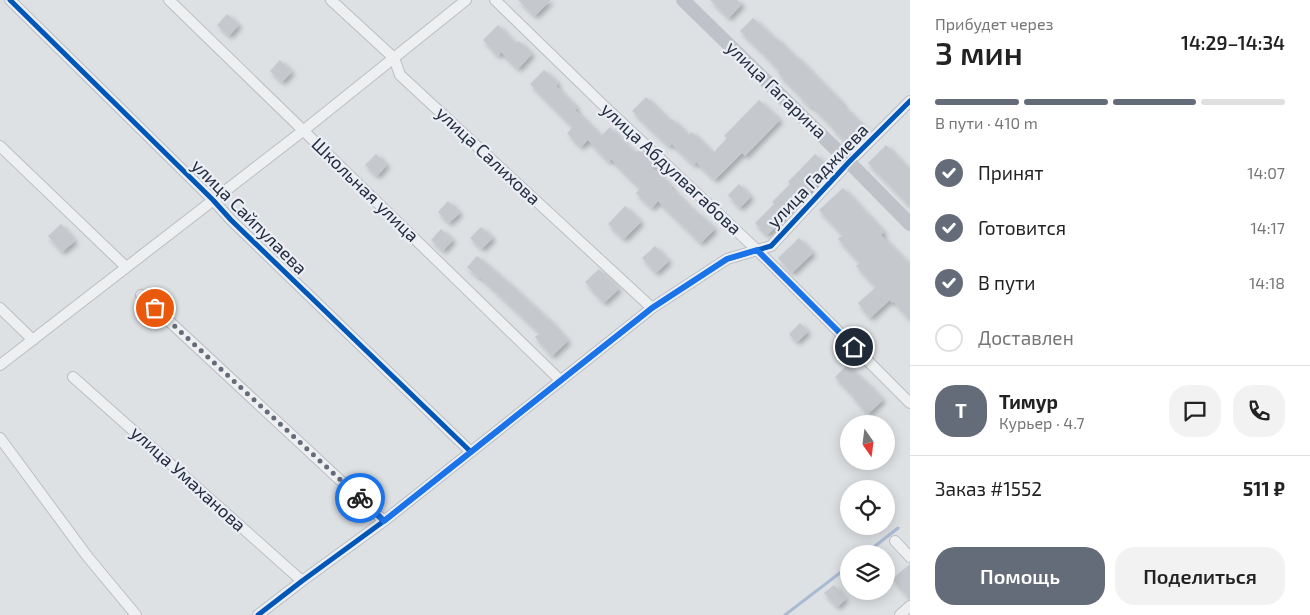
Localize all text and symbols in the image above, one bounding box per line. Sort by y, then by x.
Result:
text: Прибудет через [935,14,1053,33]
text: 14:29–14:34 [1181,31,1285,54]
text: 3 мин [935,33,1023,71]
street label: улица Гагарина [722,36,832,143]
street label: улица Абдулвагабова [597,97,746,239]
street label: улица Салихова [432,101,545,209]
text: В пути · 410 m [935,113,1038,132]
street label: улица Гаджиева [762,119,873,232]
street label: Школьная улица [308,133,424,246]
street label: улица Сайпулаева [187,154,312,279]
icon: check [935,159,963,187]
text: Принят [978,161,1044,184]
text: 14:07 [1247,163,1285,182]
icon: check [935,214,963,242]
text: Готовится [978,216,1066,239]
text: 14:17 [1250,218,1285,237]
icon: check [935,269,963,297]
text: В пути [978,271,1036,294]
text: 14:18 [1249,273,1285,292]
pin [134,287,176,329]
icon: bag [141,294,169,322]
pin [833,326,875,368]
text: Доставлен [978,326,1074,349]
icon: home [840,333,868,361]
button: chat [1169,385,1221,437]
button: phone [1233,385,1285,437]
text: Тимур [999,390,1058,413]
text: Т [955,399,967,422]
text: Курьер · 4.7 [999,413,1084,432]
north arrow [840,415,895,470]
map controls [840,415,895,600]
street label: улица Умаханова [127,421,251,536]
courier [335,473,385,523]
text: Заказ #1552 [935,477,1042,500]
text: 511 ₽ [1243,477,1285,500]
button: locate [840,480,895,535]
icon: bike [346,484,374,512]
button: layers [840,545,895,600]
button: Помощь [935,547,1105,605]
button: Поделиться [1115,547,1285,605]

